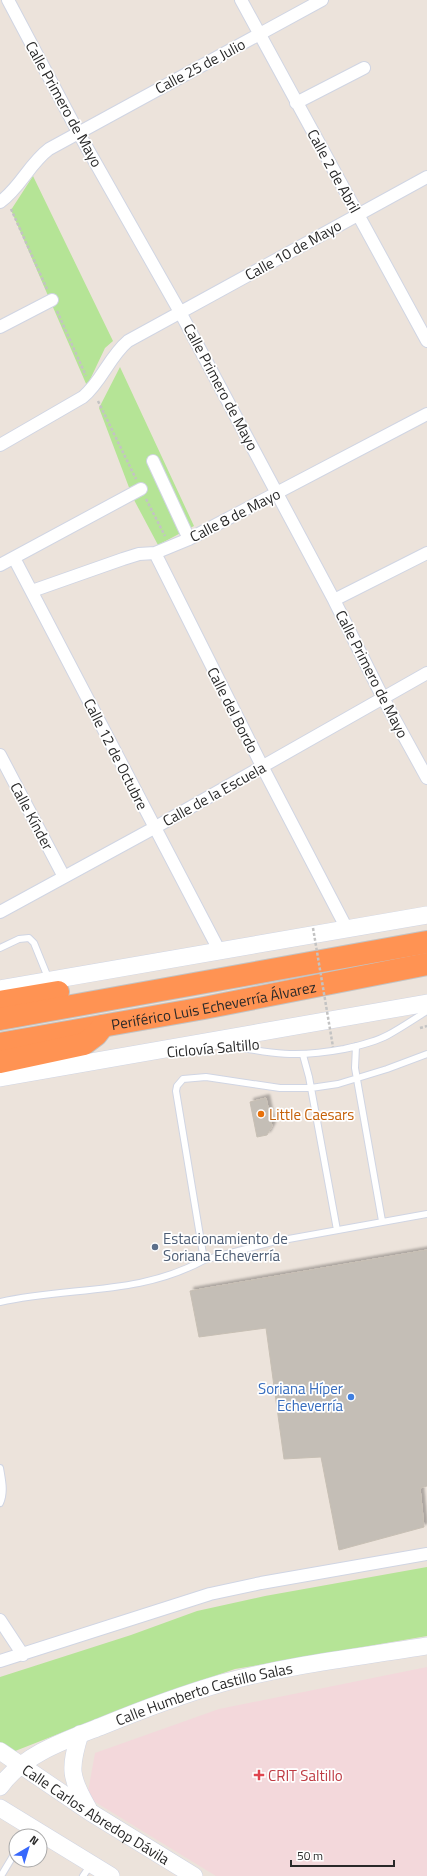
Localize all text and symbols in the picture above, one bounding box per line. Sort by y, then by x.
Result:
street label: Calle 25 de Julio [151,32,249,99]
street label: Calle Primero de Mayo [20,37,108,171]
street label: Calle 2 de Abril [301,125,367,217]
street label: Calle 10 de Mayo [240,214,346,286]
street label: Calle Primero de Mayo [178,319,264,455]
street label: Calle 8 de Mayo [186,482,284,548]
street label: Calle Primero de Mayo [330,606,414,742]
street label: Calle del Bordo [201,663,265,757]
street label: Calle 12 de Octubre [78,694,154,814]
street label: Calle de la Escuela [158,756,270,832]
street label: Calle Kínder [4,778,60,854]
street label: Periférico Luis Echeverría Álvarez [109,975,318,1036]
street label: Ciclovía Saltillo [166,1032,260,1064]
place label: Little Caesars [269,1103,354,1126]
marker: Little Caesars [256,1109,266,1119]
place label: Estacionamiento de Soriana Echeverría [163,1227,288,1267]
marker: Estacionamiento de Soriana Echeverría [150,1242,160,1252]
place label: Soriana Híper Echeverría [258,1377,343,1417]
marker: Soriana Híper Echeverría [346,1392,356,1402]
street label: Calle Humberto Castillo Salas [112,1656,294,1731]
street label: Calle Carlos Abredop Dávila [18,1758,175,1870]
place label: CRIT Saltillo [268,1764,343,1787]
marker: CRIT Saltillo [253,1769,265,1781]
north arrow [8,1828,48,1868]
text: N [26,1831,42,1849]
scale bar [291,1842,394,1868]
text: 50 m [297,1846,323,1865]

